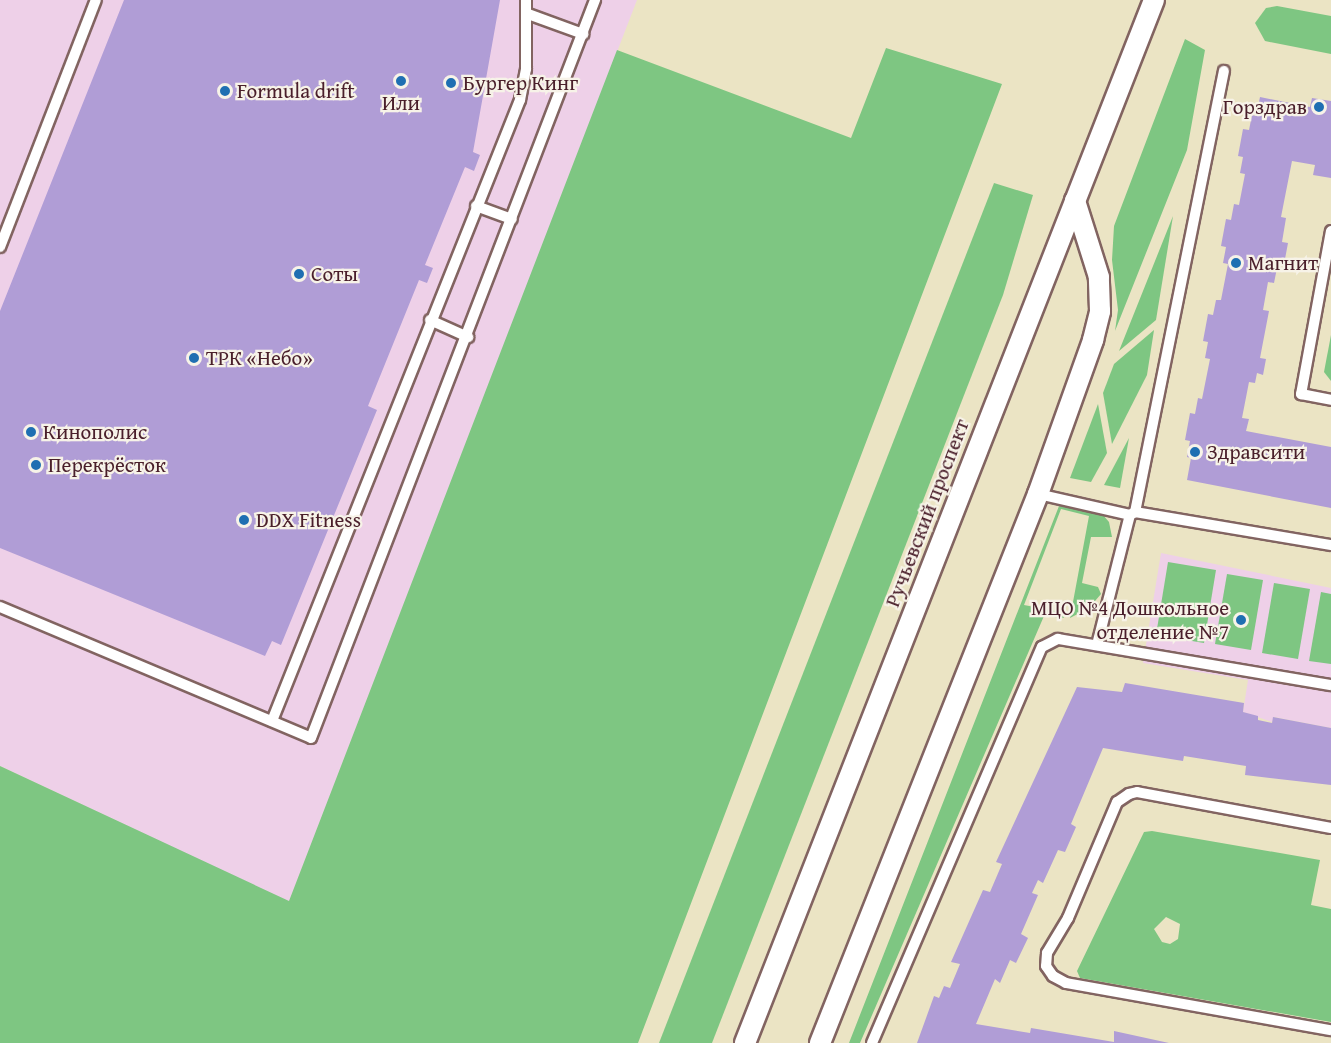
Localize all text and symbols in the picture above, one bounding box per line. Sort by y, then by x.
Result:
place label: Бургер Кинг [463,70,578,96]
marker: Или [394,74,408,88]
marker: Бургер Кинг [444,76,458,90]
place label: Formula drift [237,78,355,104]
marker: Formula drift [218,84,232,98]
place label: Или [382,90,420,116]
place label: Горздрав [1223,94,1307,120]
marker: Горздрав [1312,100,1326,114]
place label: Магнит [1248,250,1318,276]
marker: Магнит [1229,256,1243,270]
place label: Соты [311,261,358,287]
marker: Соты [292,267,306,281]
place label: ТРК «Небо» [206,345,313,371]
marker: ТРК «Небо» [187,351,201,365]
street label: Ручьевский проспект [880,416,974,610]
place label: Кинополис [43,419,147,445]
marker: Кинополис [24,425,38,439]
place label: Здравсити [1207,439,1305,465]
marker: Здравсити [1188,445,1202,459]
place label: Перекрёсток [48,452,166,478]
marker: Перекрёсток [29,458,43,472]
place label: DDX Fitness [256,507,361,533]
marker: DDX Fitness [237,513,251,527]
place label: МЦО №4 Дошкольное отделение №7 [1031,595,1229,645]
marker: МЦО №4 Дошкольное отделение №7 [1234,613,1248,627]

